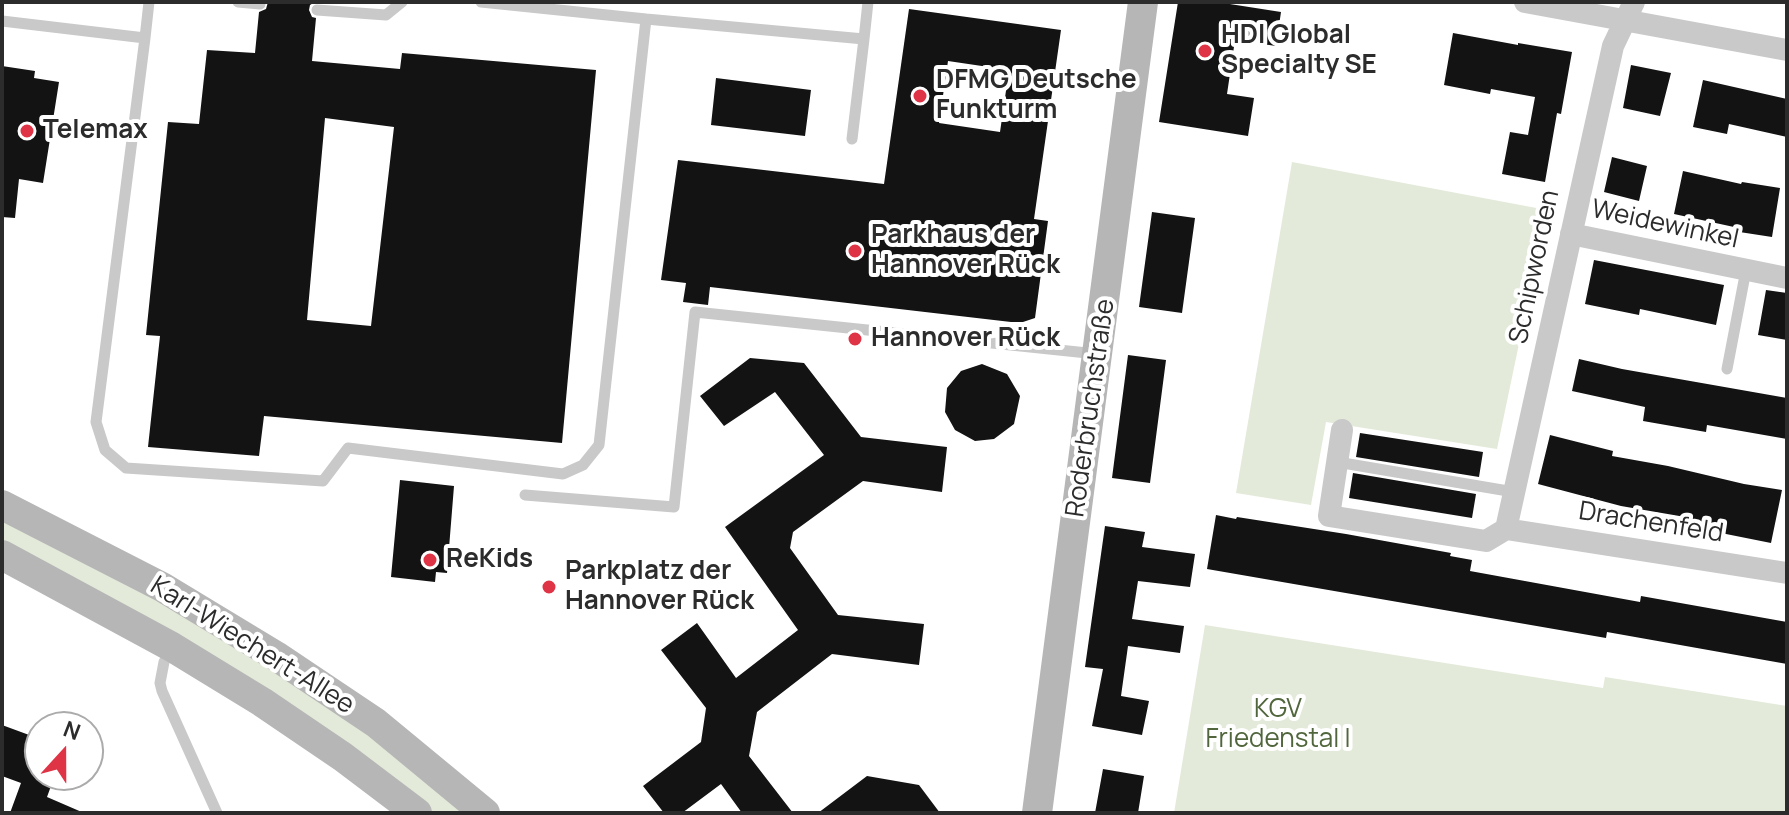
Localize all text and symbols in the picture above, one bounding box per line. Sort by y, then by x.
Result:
place label: HDI Global Specialty SE [1221,20,1377,82]
marker: HDI Global Specialty SE [1196,42,1214,60]
place label: DFMG Deutsche Funkturm [936,65,1137,126]
marker: DFMG Deutsche Funkturm [911,87,929,105]
place label: Telemax [43,115,148,147]
marker: Telemax [18,122,36,140]
street label: Schipworden [1503,187,1567,347]
street label: Weidewinkel [1589,194,1741,256]
place label: Parkhaus der Hannover Rück [871,220,1060,282]
marker: Parkhaus der Hannover Rück [846,242,864,260]
street label: Roderbruchstraße [1060,297,1122,519]
place label: Hannover Rück [871,323,1060,355]
marker: Hannover Rück [846,330,864,348]
street label: Drachenfeld [1576,496,1726,550]
place label: ReKids [446,544,533,576]
marker: ReKids [421,551,439,569]
place label: Parkplatz der Hannover Rück [565,556,754,618]
street label: Karl-Wiechert-Allee [144,571,360,721]
marker: Parkplatz der Hannover Rück [540,578,558,596]
park label: KGV Friedenstal I [1205,694,1351,756]
north arrow [24,711,104,791]
text: N [59,714,85,747]

